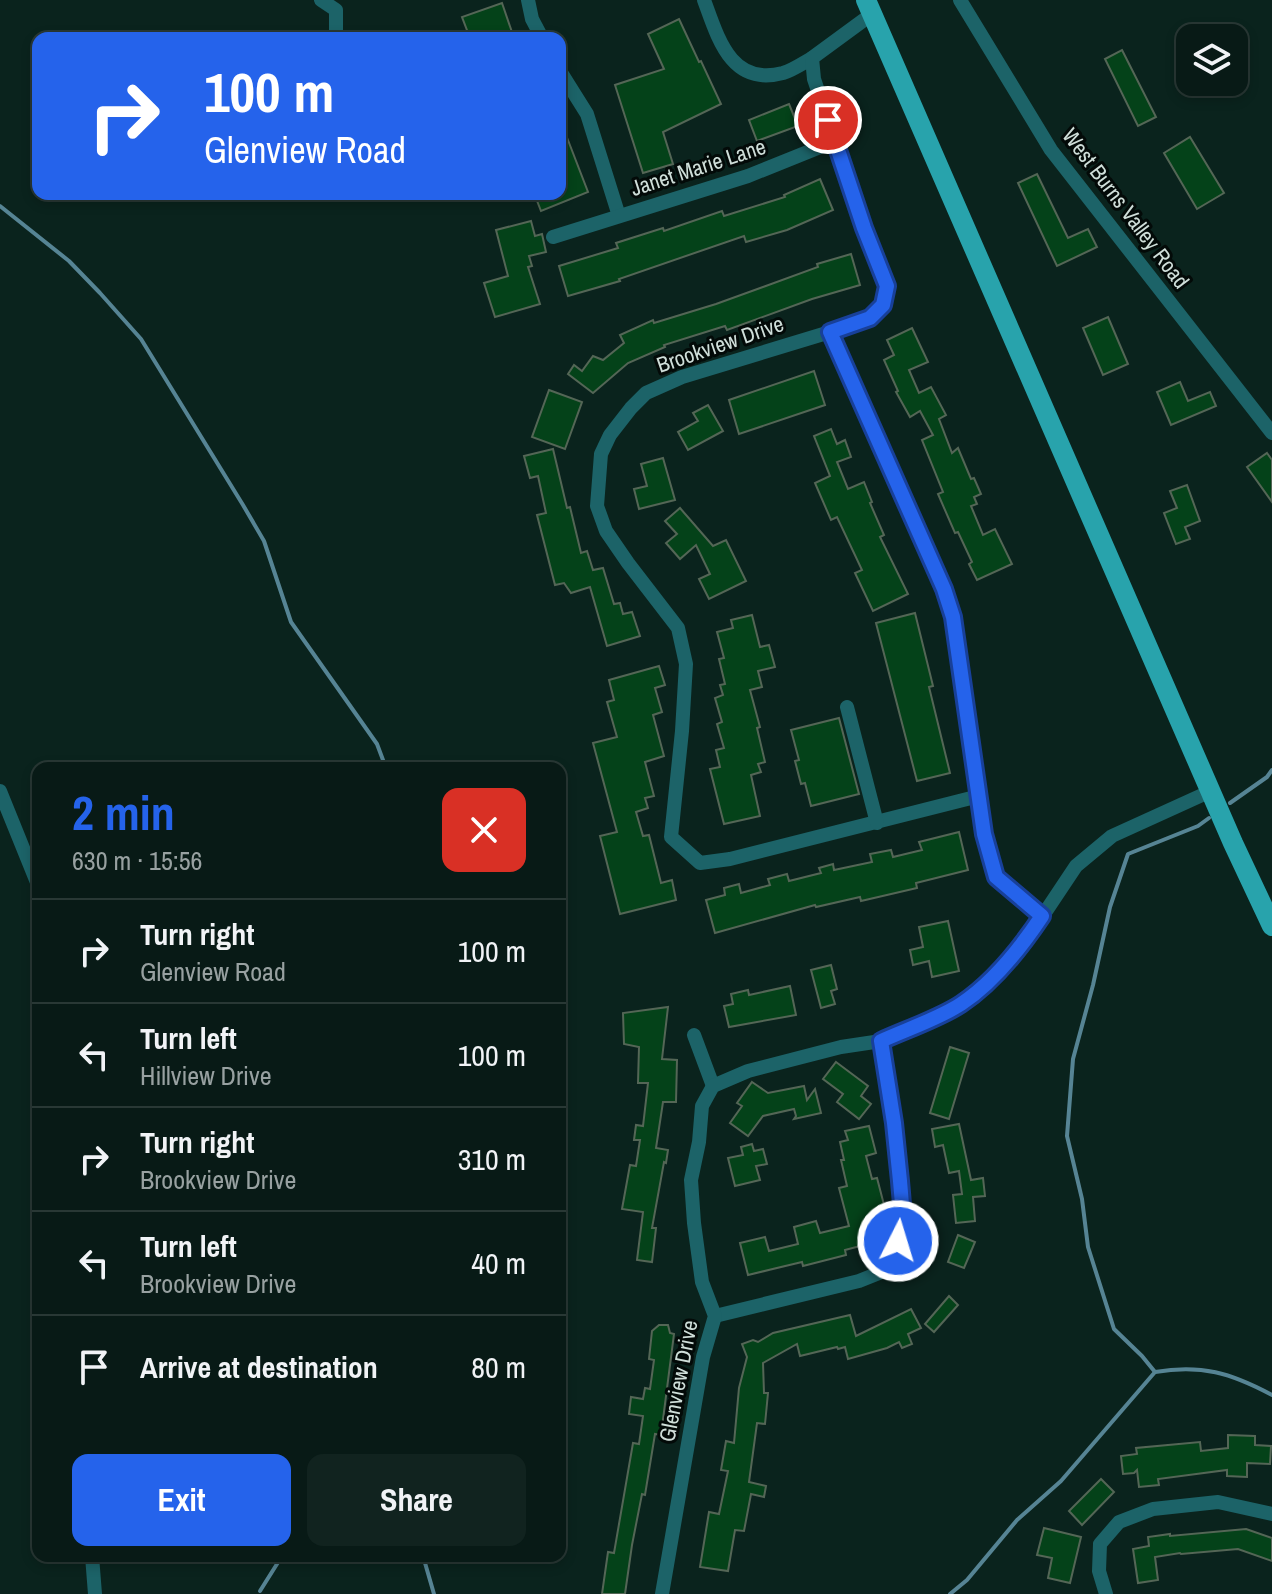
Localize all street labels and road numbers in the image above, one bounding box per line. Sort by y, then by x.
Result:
street label: West Burns Valley Road [1056,122,1196,294]
street label: Janet Marie Lane [627,131,769,203]
street label: Brookview Drive [653,308,787,380]
street label: Glenview Drive [652,1318,704,1444]

